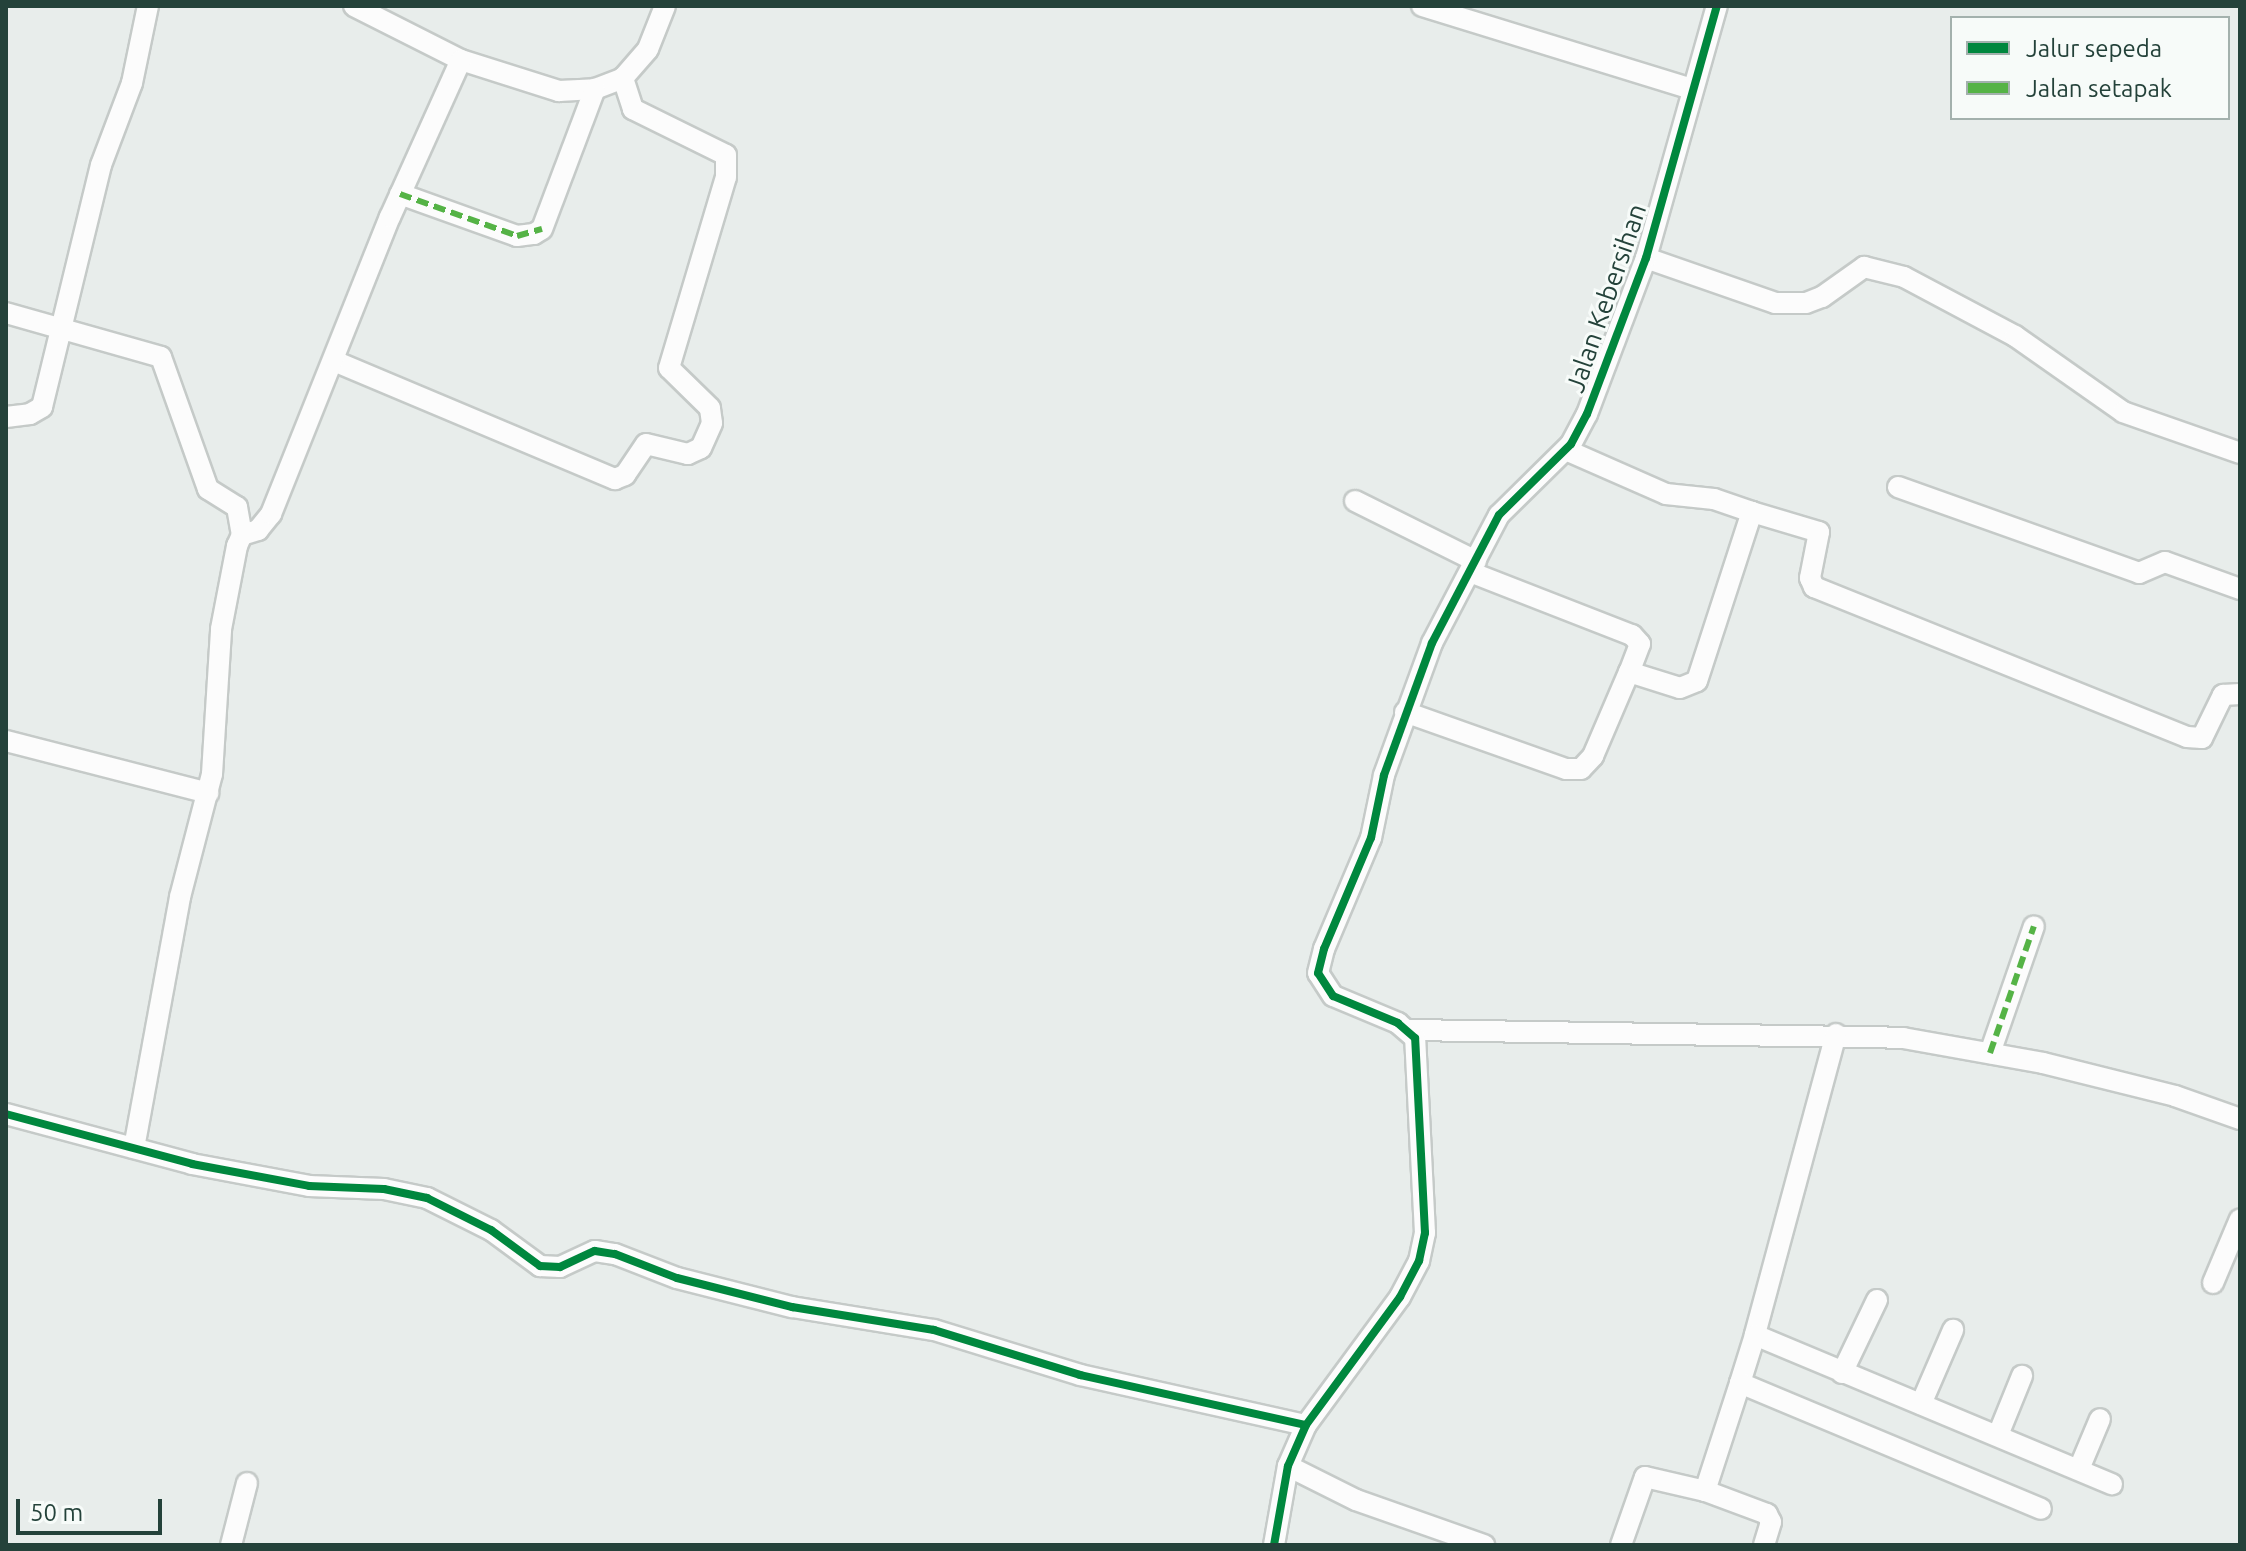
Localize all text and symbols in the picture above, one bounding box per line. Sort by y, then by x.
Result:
legend [1950,16,2230,120]
text: Jalur sepeda [2026,35,2162,62]
text: Jalan setapak [2026,75,2172,102]
street label: Jalan Kebersihan [1559,200,1653,396]
scale bar [20,1483,166,1533]
text: 50 m [30,1499,83,1526]

